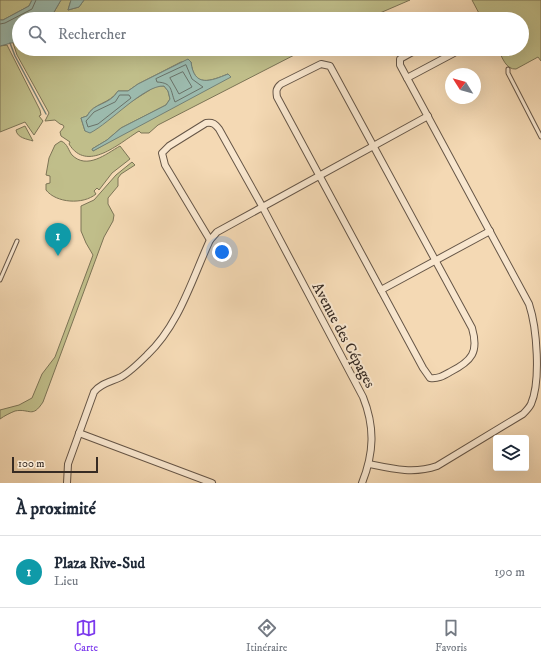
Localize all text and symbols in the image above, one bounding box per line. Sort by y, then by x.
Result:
search box [12,12,529,56]
icon: search [26,23,48,45]
text: Rechercher [58,25,126,44]
north arrow [445,68,481,104]
pin: 1 [45,223,71,256]
your location [212,242,232,262]
street label: Avenue des Cépages [308,279,379,391]
map controls [493,435,529,471]
button: layers [493,435,529,471]
scale bar [12,455,98,474]
text: 100 m [18,457,44,471]
text: À proximité [16,498,96,520]
text: Plaza Rive-Sud [54,554,145,573]
text: 1 [27,564,31,580]
text: 190 m [494,564,525,580]
text: Lieu [54,573,78,589]
tab: Carte [74,617,98,655]
tab: Itinéraire [246,617,287,655]
tab: Favoris [435,617,467,655]

